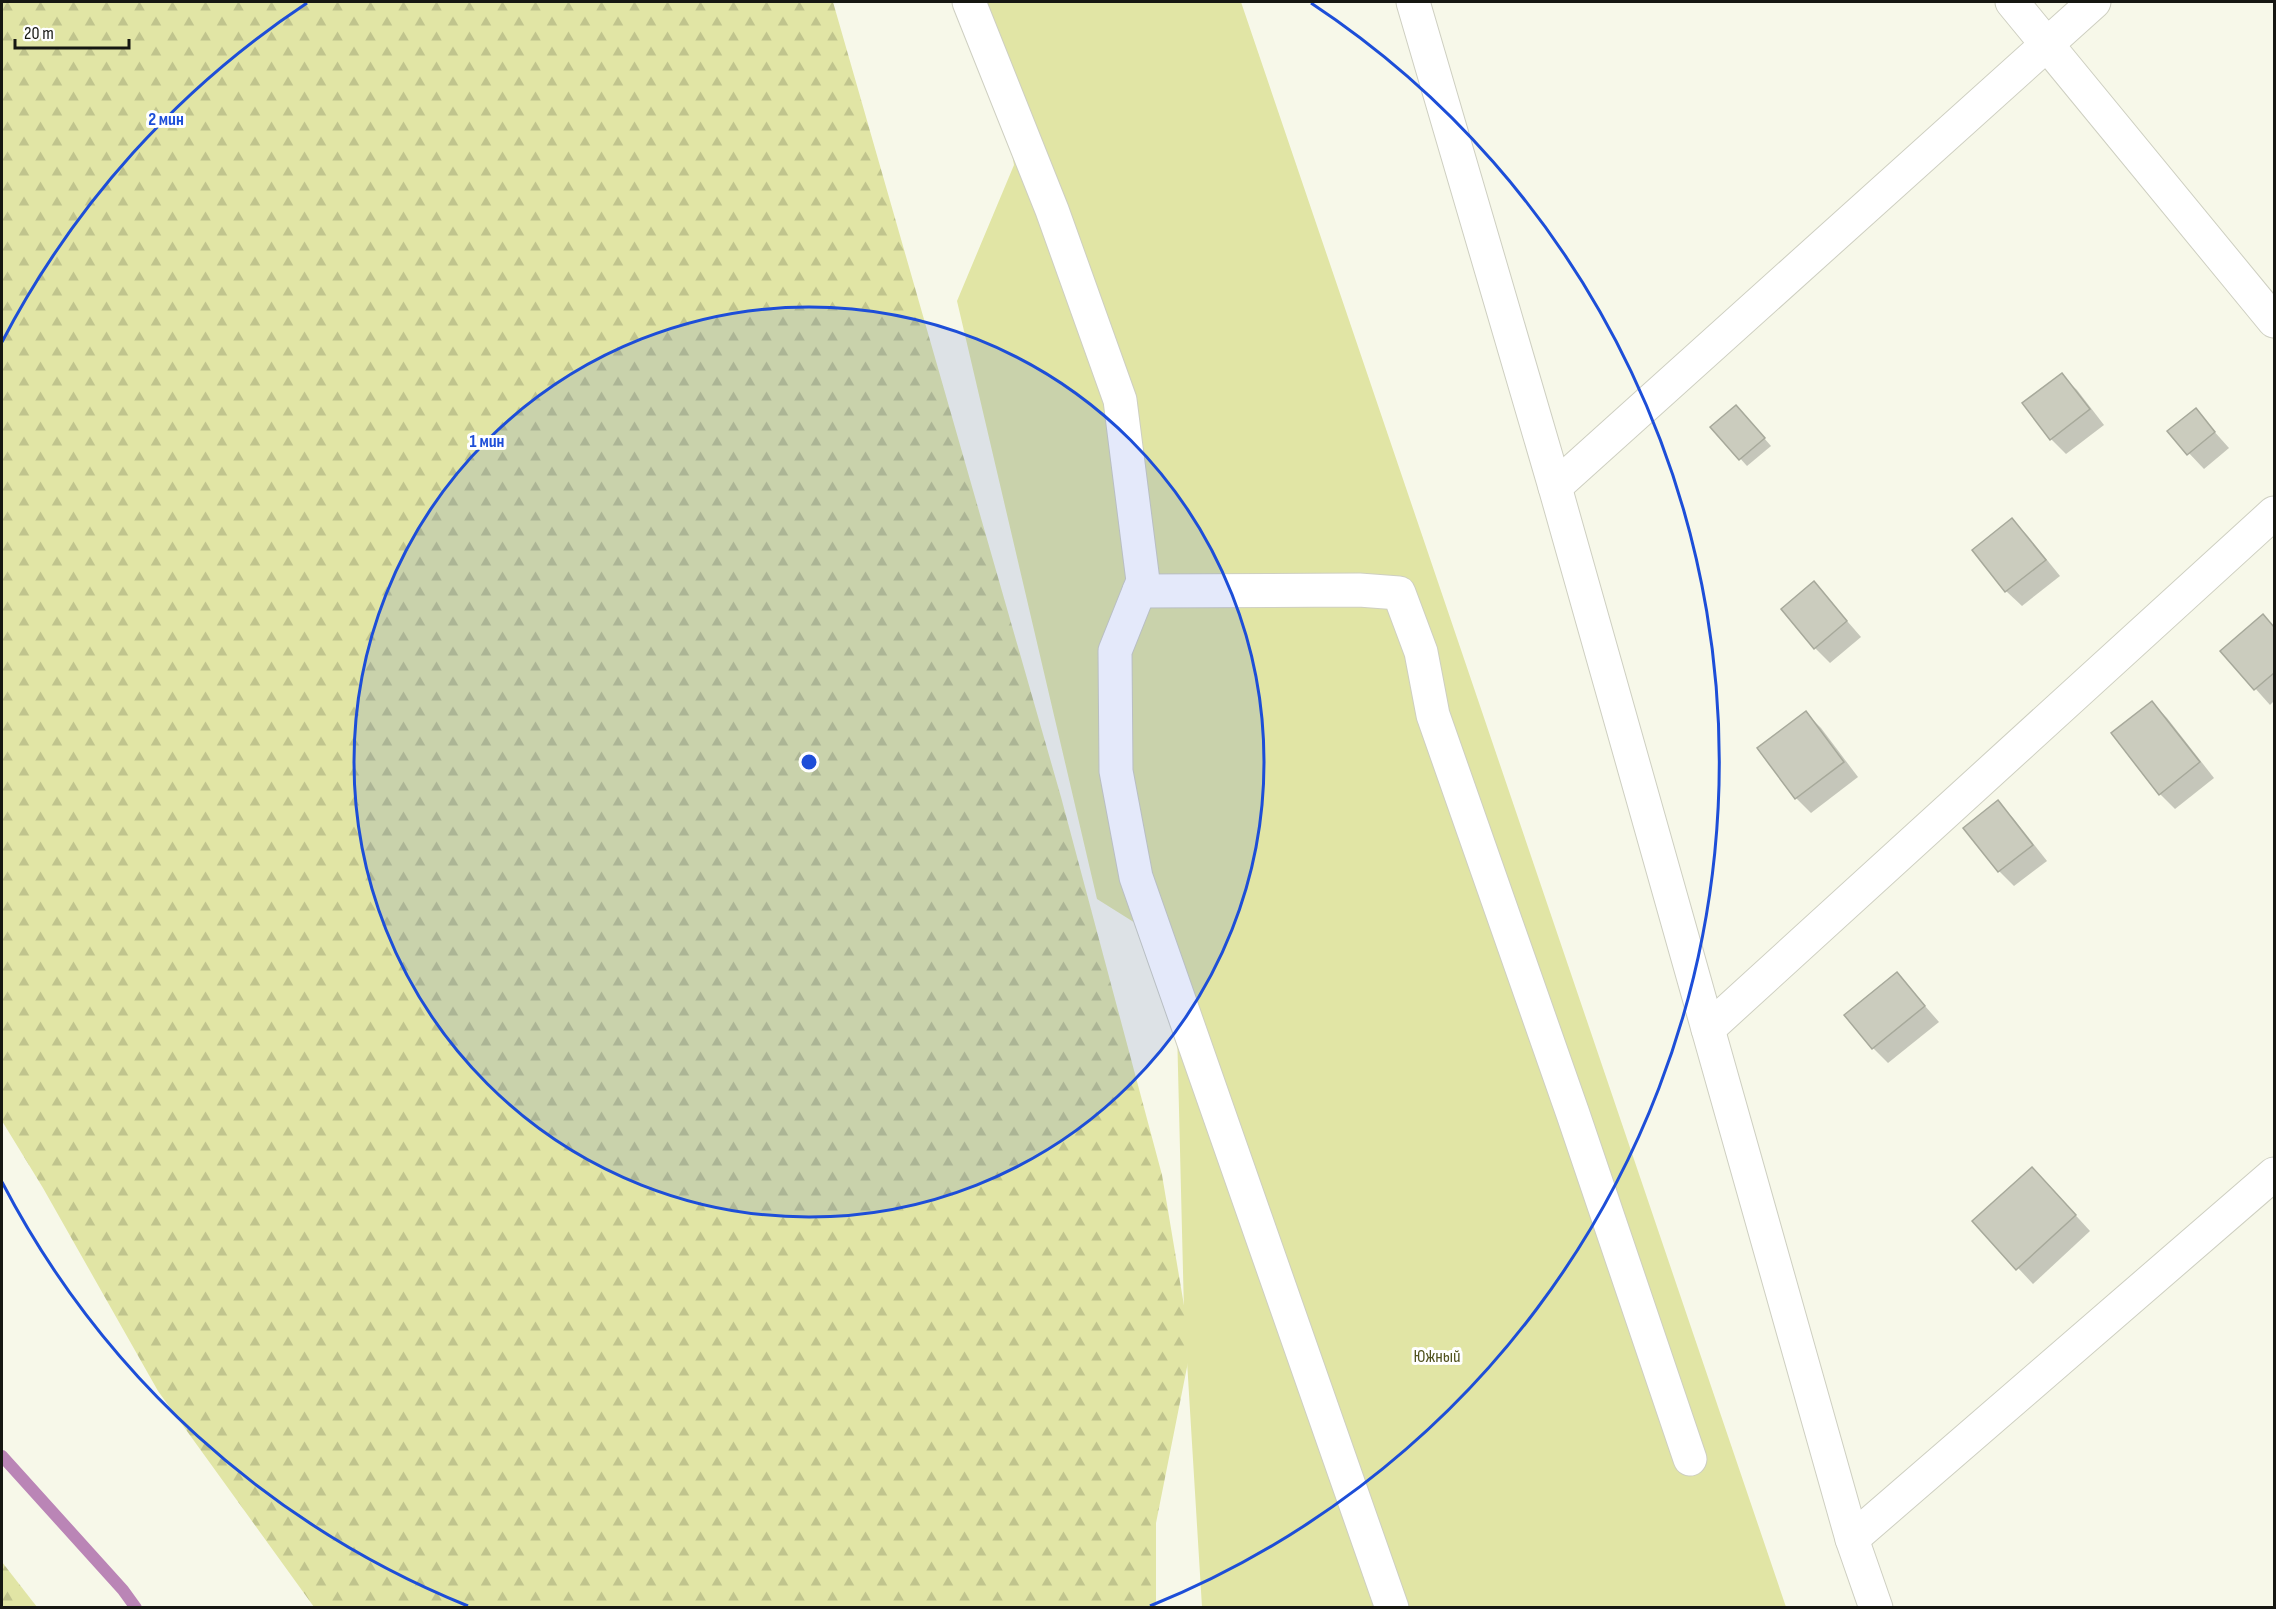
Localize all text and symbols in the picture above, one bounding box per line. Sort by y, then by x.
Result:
scale bar [15,12,129,50]
text: 20 m [24,23,54,44]
text: 2 мин [148,109,184,130]
text: 1 мин [470,431,505,452]
centre of rings [799,752,819,772]
park label: Южный [1413,1346,1461,1367]

